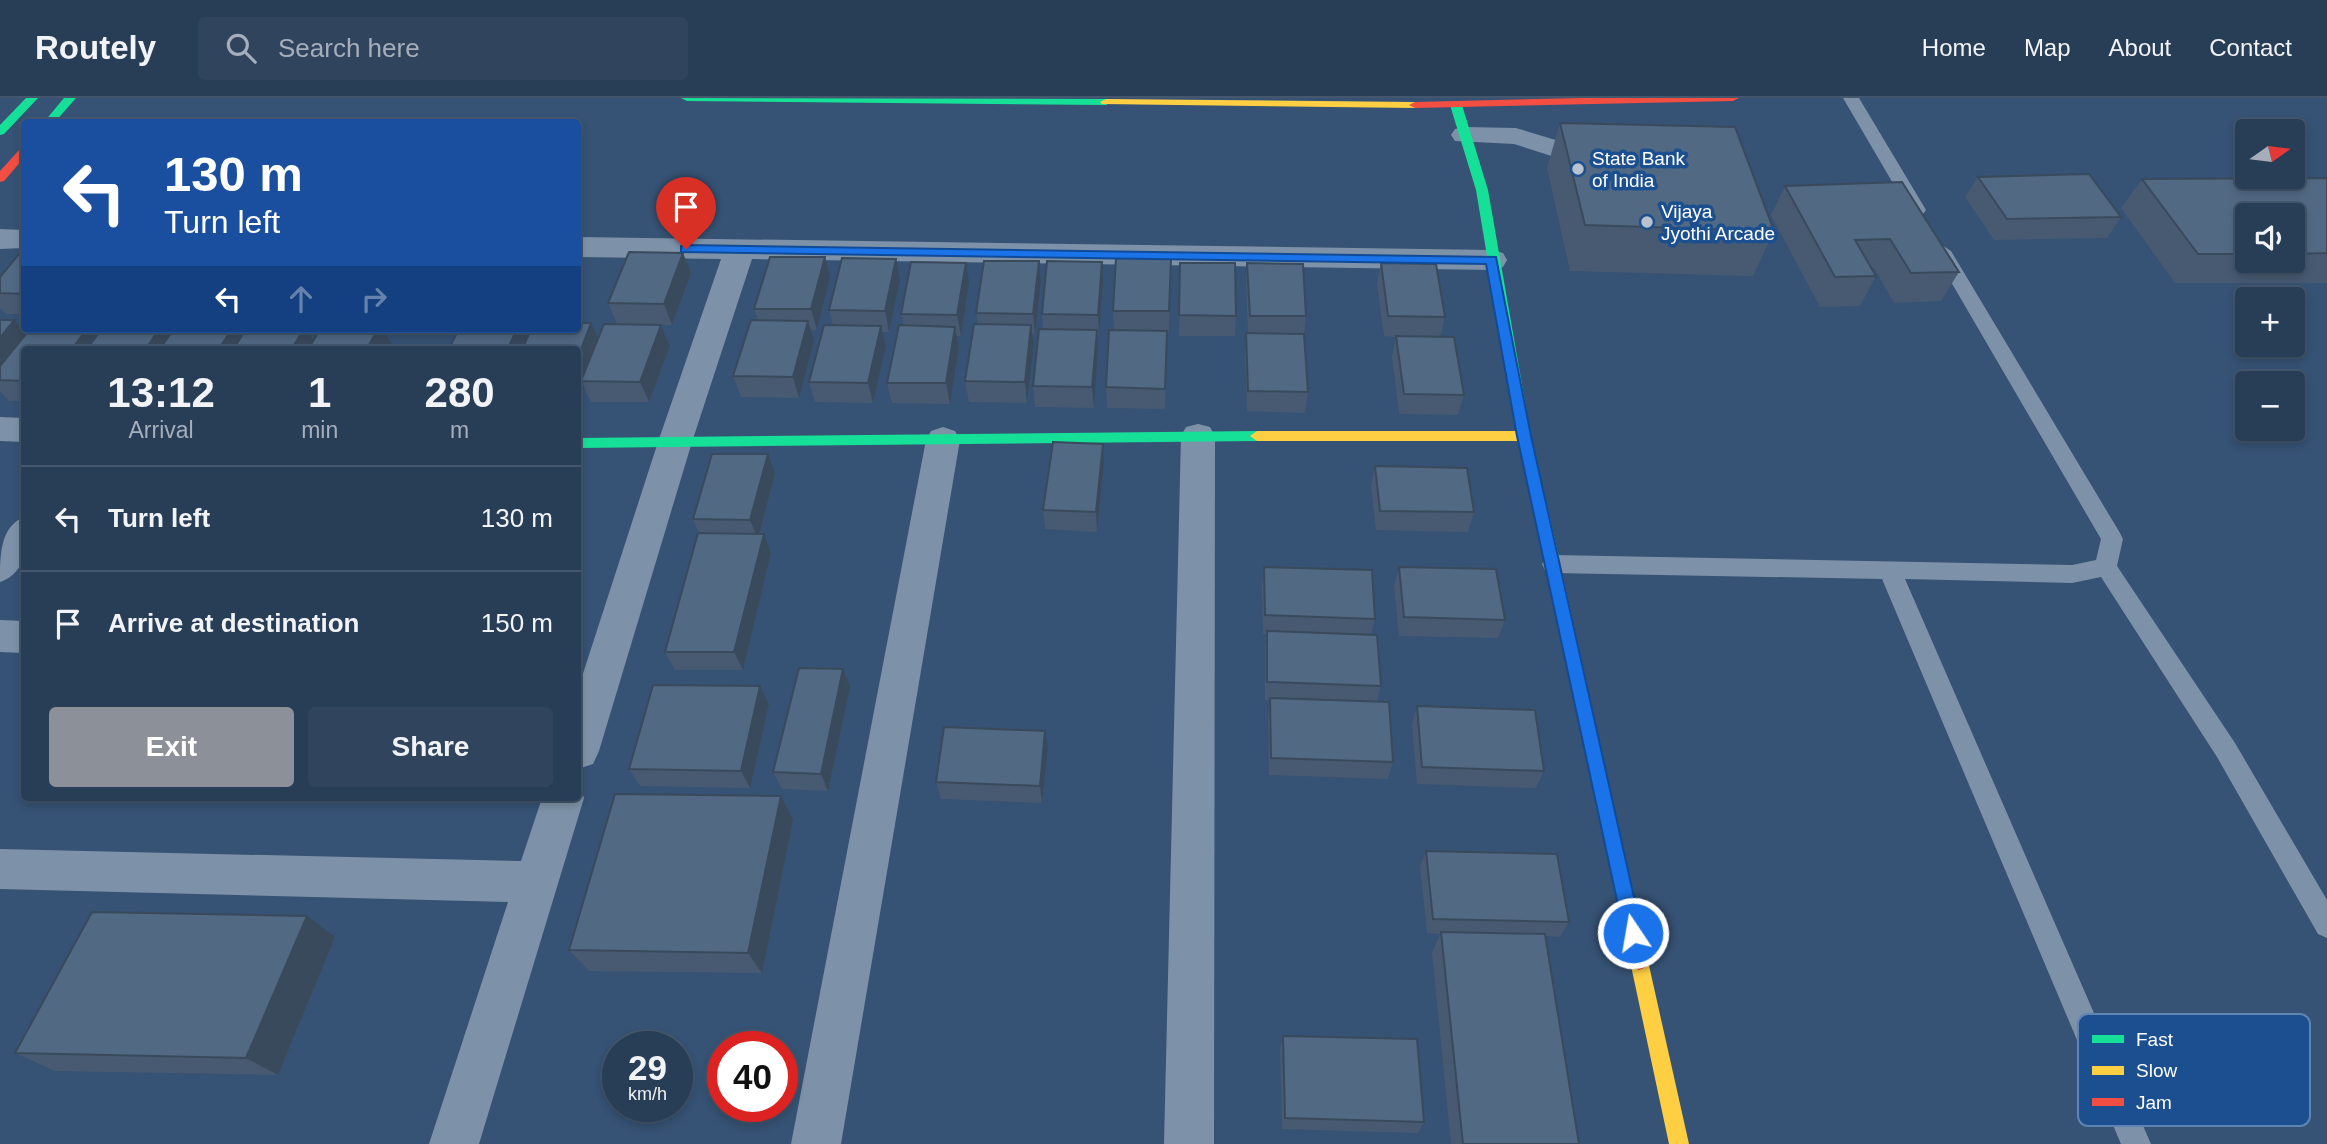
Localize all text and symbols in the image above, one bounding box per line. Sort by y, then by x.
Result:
search box [198,17,688,80]
text: Routely [35,29,156,66]
icon: search [222,29,260,67]
text: Search here [278,33,420,63]
text: Home [1922,34,1986,61]
text: Map [2024,34,2071,61]
text: About [2109,34,2171,61]
text: Contact [2209,34,2292,61]
north arrow [2235,119,2305,189]
map controls [2235,119,2305,441]
icon: left [49,147,140,238]
text: 130 m [164,147,303,201]
place label: State Bank of India [1592,148,1685,191]
marker: State Bank of India [1570,161,1586,177]
pin [656,177,716,249]
icon: arrive [667,188,705,226]
place label: Vijaya Jyothi Arcade [1661,201,1775,244]
button: sound [2235,203,2305,273]
text: Turn left [164,204,280,240]
marker: Vijaya Jyothi Arcade [1639,214,1655,230]
icon: left [209,280,247,318]
icon: ahead [282,280,320,318]
icon: right [355,280,393,318]
button: + [2235,287,2305,357]
text: 13:12 [107,369,215,416]
text: 1 [308,369,331,416]
text: 280 [425,369,495,416]
button: − [2235,371,2305,441]
text: Arrival [128,417,194,443]
text: min [301,417,338,443]
text: m [450,417,469,443]
icon: left [49,500,87,538]
text: Turn left [108,503,210,533]
text: 130 m [481,503,553,533]
icon: arrive [49,605,87,643]
text: Arrive at destination [108,608,359,638]
text: 150 m [481,608,553,638]
button: Exit [49,707,294,787]
button: Share [308,707,553,787]
position arrow [1596,896,1670,970]
legend [2078,1014,2310,1126]
text: Fast [2136,1029,2174,1050]
speed limit sign: 40 [707,1031,798,1122]
text: 29 [628,1048,667,1087]
text: Slow [2136,1060,2177,1081]
text: km/h [628,1084,667,1104]
text: Jam [2136,1092,2172,1113]

